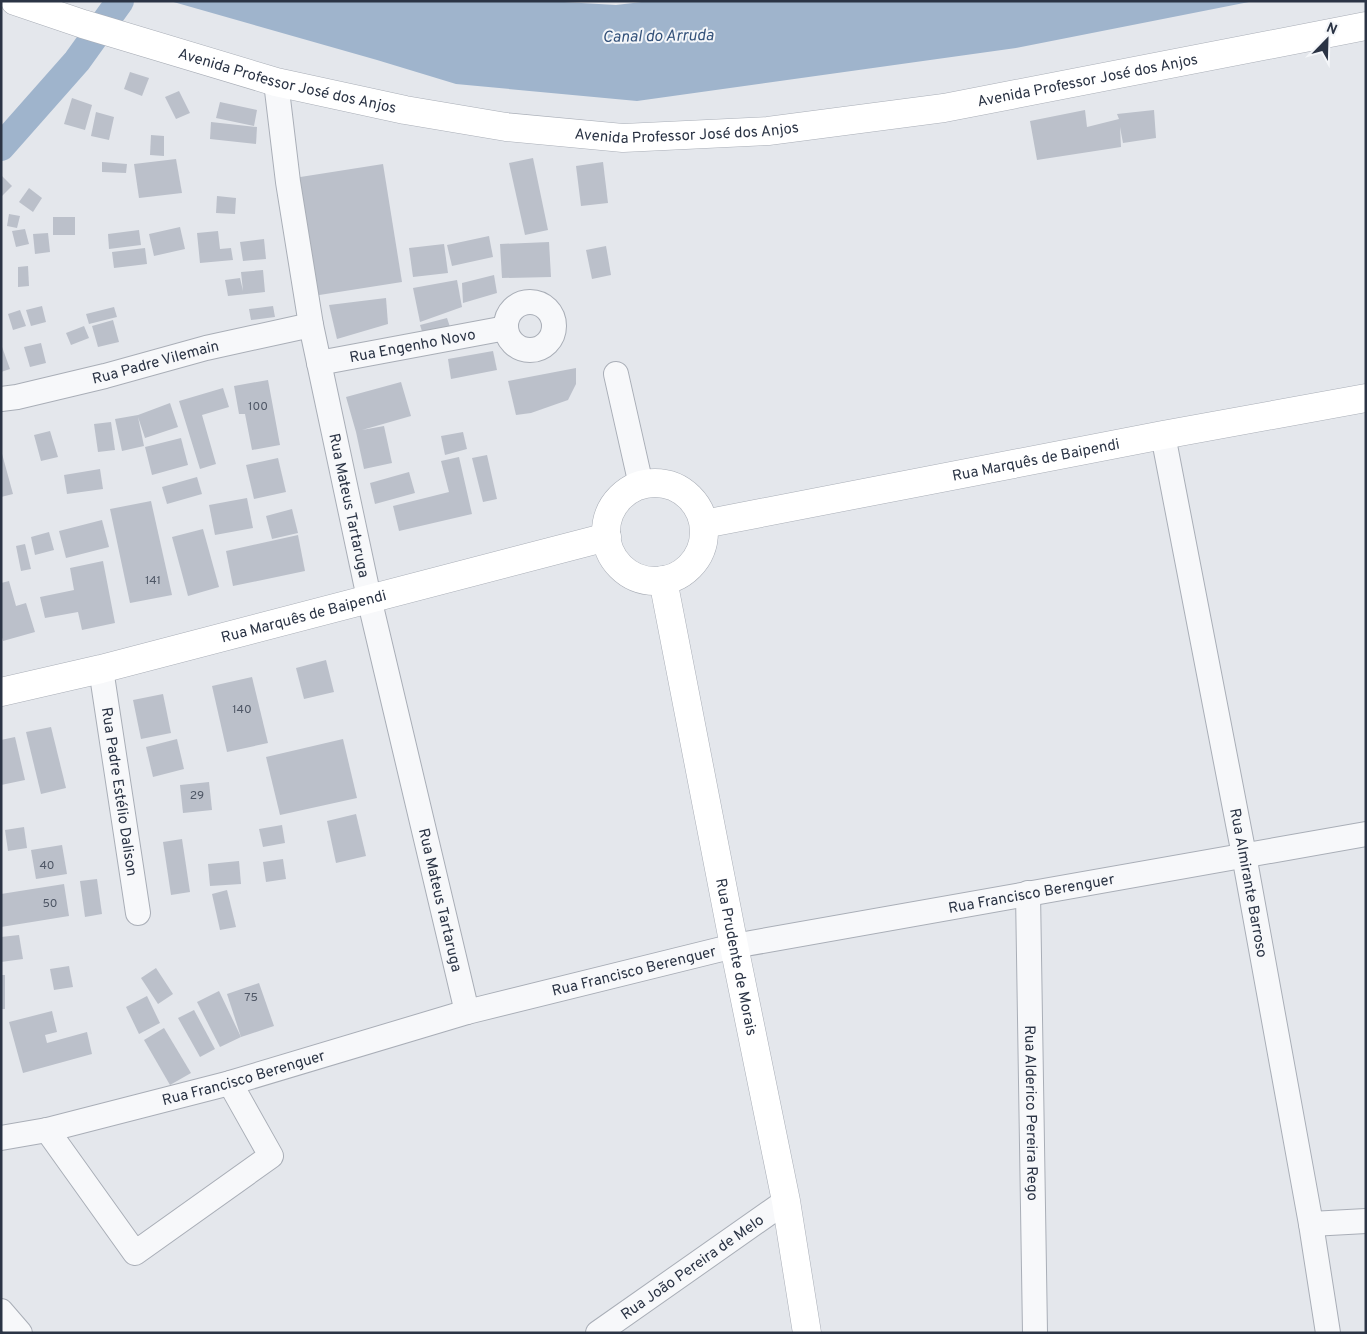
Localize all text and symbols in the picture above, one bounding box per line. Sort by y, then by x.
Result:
north arrow [1302,15,1352,65]
text: N [1324,20,1339,39]
water label: Canal do Arruda [602,26,714,48]
street label: Avenida Professor José dos Anjos [176,45,398,119]
street label: Avenida Professor José dos Anjos [976,51,1200,112]
street label: Avenida Professor José dos Anjos [574,119,800,149]
street label: Rua Engenho Novo [348,326,477,368]
street label: Rua Padre Vilemain [91,337,221,390]
house number: 100 [248,399,268,415]
street label: Rua Mateus Tartaruga [323,432,372,580]
street label: Rua Marquês de Baipendi [951,436,1121,487]
house number: 141 [145,573,161,589]
street label: Rua Marquês de Baipendi [219,587,389,648]
house number: 140 [232,702,252,718]
street label: Rua Padre Estélio Dalison [96,706,140,878]
house number: 29 [190,788,204,804]
street label: Rua Almirante Barroso [1224,807,1270,959]
street label: Rua Mateus Tartaruga [413,827,465,974]
house number: 40 [39,858,55,874]
street label: Rua Francisco Berenguer [947,871,1116,919]
street label: Rua Prudente de Morais [710,877,760,1038]
house number: 50 [42,896,58,912]
street label: Rua Francisco Berenguer [550,943,719,1002]
house number: 75 [244,990,258,1006]
street label: Rua Alderico Pereira Rego [1019,1025,1041,1201]
street label: Rua Francisco Berenguer [160,1047,328,1111]
street label: Rua João Pereira de Melo [618,1211,768,1325]

